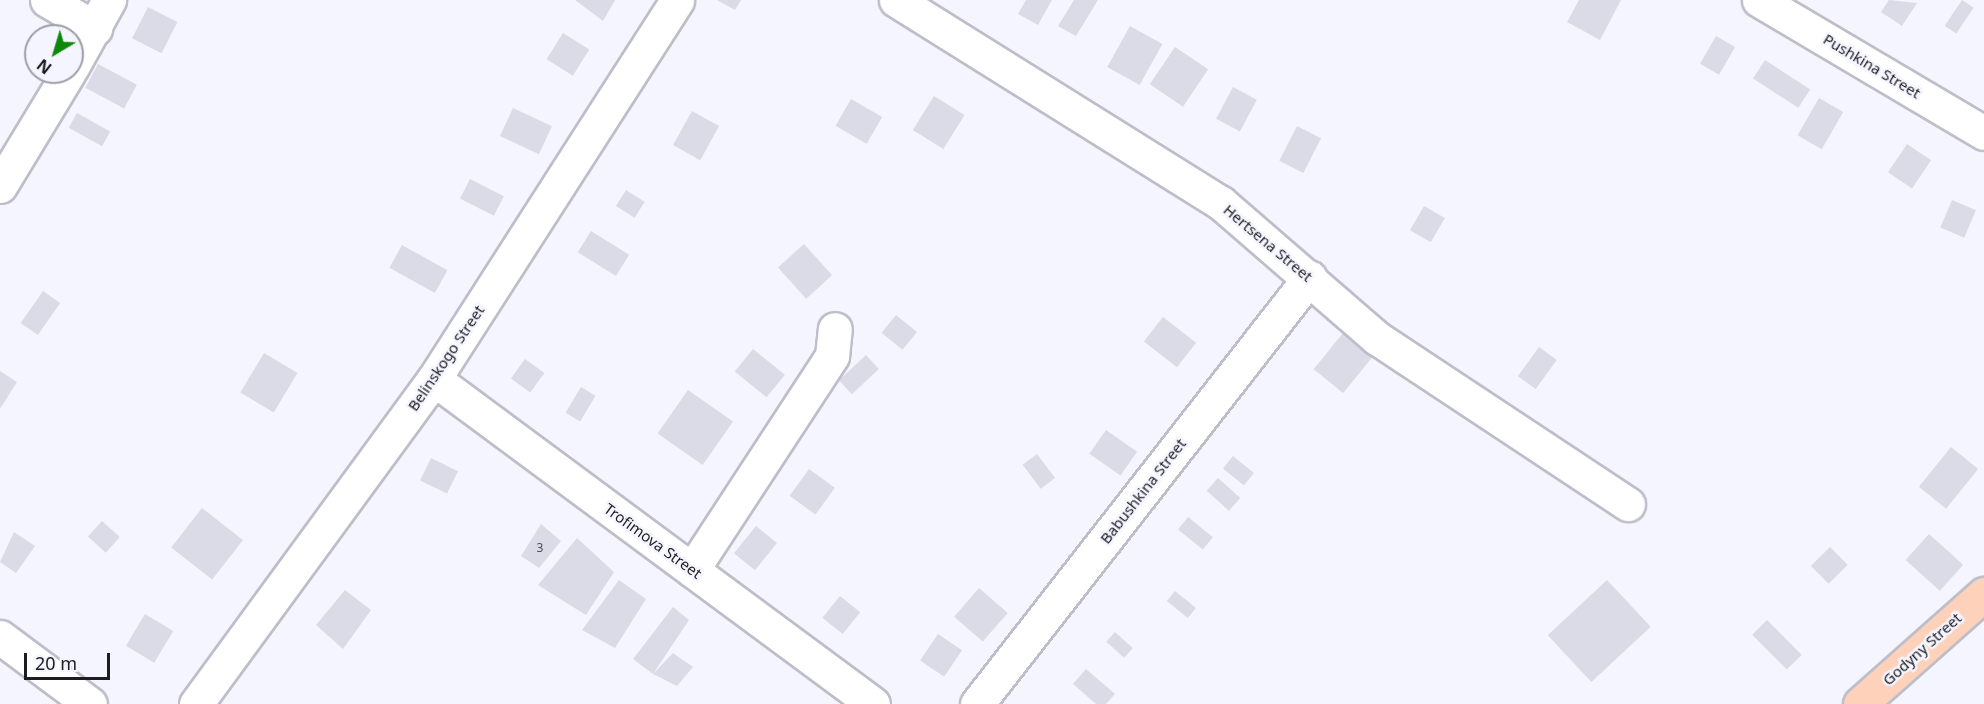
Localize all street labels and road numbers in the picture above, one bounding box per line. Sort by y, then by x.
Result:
street label: Pushkina Street [1820,30,1924,102]
street label: Hertsena Street [1220,201,1316,285]
street label: Belinskogo Street [404,302,488,414]
street label: Babushkina Street [1096,435,1190,547]
street label: Trofimova Street [601,500,705,582]
street label: Godyny Street [1879,609,1965,689]

